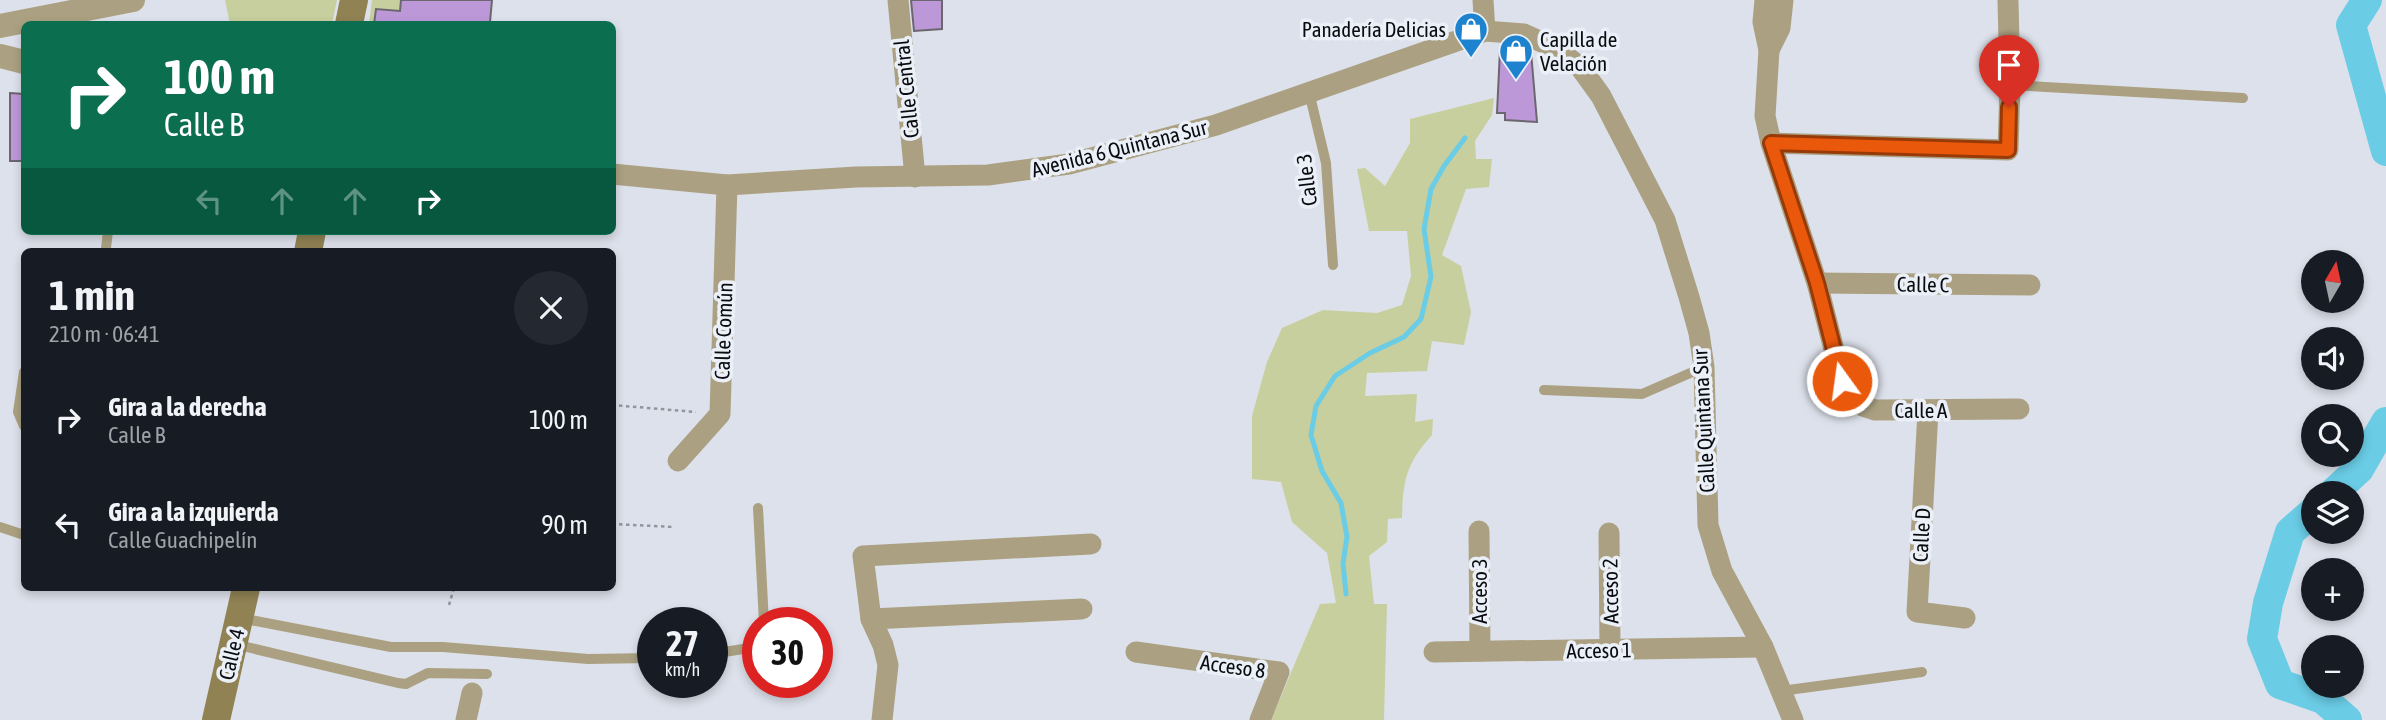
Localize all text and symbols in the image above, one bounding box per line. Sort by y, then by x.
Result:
shop icon: Panadería Delicias [1452,10,1490,59]
place label: Panadería Delicias [1302,17,1446,41]
place label: Capilla de Velación [1540,27,1617,75]
shop icon: Capilla de Velación [1497,32,1535,81]
pin [1979,35,2039,107]
street label: Calle Central [889,38,923,139]
icon: arrive [1990,46,2028,84]
text: 100 m [164,48,275,104]
icon: right [49,49,140,140]
text: Calle B [164,106,244,143]
street label: Avenida 6 Quintana Sur [1029,114,1210,181]
street label: Calle 3 [1291,153,1321,207]
icon: left [190,182,228,220]
icon: ahead [263,182,301,220]
icon: ahead [336,182,374,220]
icon: right [409,182,447,220]
north arrow [2301,250,2364,313]
map controls [2301,250,2364,698]
text: 1 min [49,271,135,319]
button: close [514,271,588,345]
street label: Calle C [1897,272,1950,296]
street label: Calle Común [709,282,737,380]
text: 210 m · 06:41 [49,321,160,347]
button: sound [2301,327,2364,390]
position arrow [1805,344,1879,418]
street label: Calle Quintana Sur [1687,348,1719,493]
text: Gira a la derecha [108,392,267,422]
street label: Calle A [1895,398,1948,422]
icon: right [49,401,87,439]
button: search [2301,404,2364,467]
text: 100 m [529,405,588,435]
text: Calle B [108,422,166,448]
button: layers [2301,481,2364,544]
text: Gira a la izquierda [108,497,279,527]
icon: left [49,506,87,544]
street label: Calle D [1908,507,1934,563]
text: 90 m [541,510,588,540]
text: Calle Guachipelín [108,527,257,553]
street label: Acceso 3 [1467,558,1491,624]
street label: Acceso 2 [1597,558,1623,624]
button: + [2301,558,2364,621]
speed limit sign: 30 [742,607,833,698]
text: 27 [666,623,699,663]
street label: Calle 4 [213,626,249,682]
button: − [2301,635,2364,698]
street label: Acceso 1 [1566,637,1632,663]
street label: Acceso 8 [1199,650,1267,682]
text: km/h [665,659,700,680]

